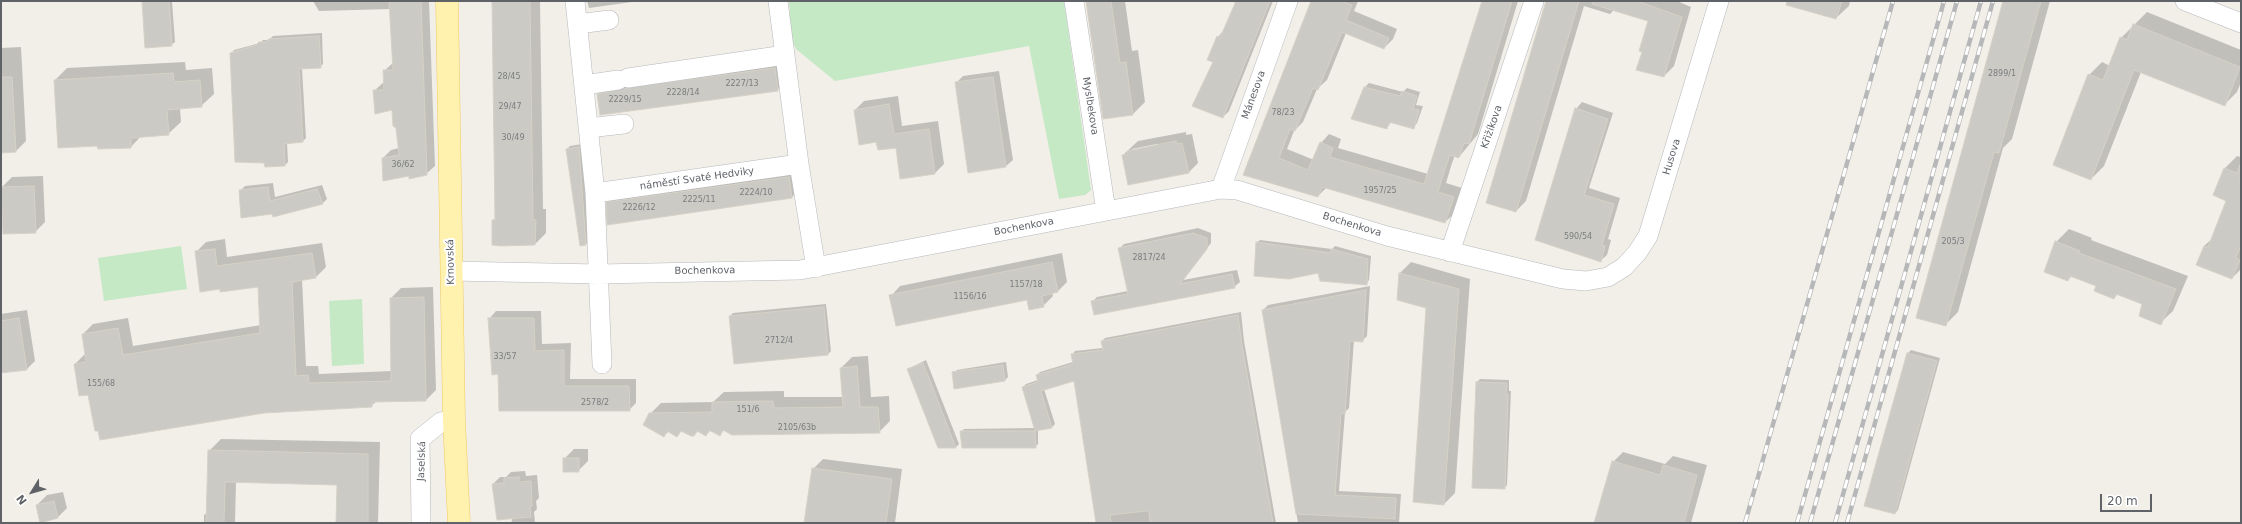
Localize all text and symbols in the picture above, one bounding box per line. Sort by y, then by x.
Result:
street label: Mánesova [1240,69,1268,121]
house number: 2899/1 [1988,69,2016,79]
house number: 28/45 [497,72,521,82]
street label: Myslbekova [1079,76,1101,136]
house number: 2227/13 [725,79,759,89]
house number: 2228/14 [666,88,700,98]
house number: 2229/15 [608,95,642,105]
house number: 29/47 [498,102,522,112]
street label: Křižíkova [1479,104,1505,150]
house number: 78/23 [1271,108,1295,118]
house number: 30/49 [501,133,525,143]
street label: Husova [1661,137,1683,177]
house number: 36/62 [391,160,415,170]
street label: náměstí Svaté Hedviky [639,165,755,193]
house number: 1957/25 [1363,186,1397,196]
house number: 2224/10 [739,188,773,198]
house number: 2225/11 [682,195,716,205]
house number: 2226/12 [622,203,656,213]
street label: Bochenkova [1321,210,1383,240]
street label: Bochenkova [993,215,1055,239]
house number: 590/54 [1564,232,1592,242]
house number: 205/3 [1941,237,1965,247]
street label: Krnovská [445,239,457,285]
house number: 2817/24 [1132,253,1166,263]
street label: Bochenkova [674,264,736,278]
house number: 1157/18 [1009,280,1043,290]
house number: 1156/16 [953,292,987,302]
house number: 2712/4 [765,336,793,346]
house number: 33/57 [493,352,517,362]
house number: 155/68 [87,379,115,389]
house number: 2578/2 [581,398,609,408]
house number: 151/6 [736,405,760,415]
house number: 2105/63b [778,423,816,433]
street label: Jaselská [415,441,429,481]
north arrow [12,472,52,512]
scale bar [2102,486,2154,512]
text: N [14,492,30,507]
text: 20 m [2107,494,2138,508]

